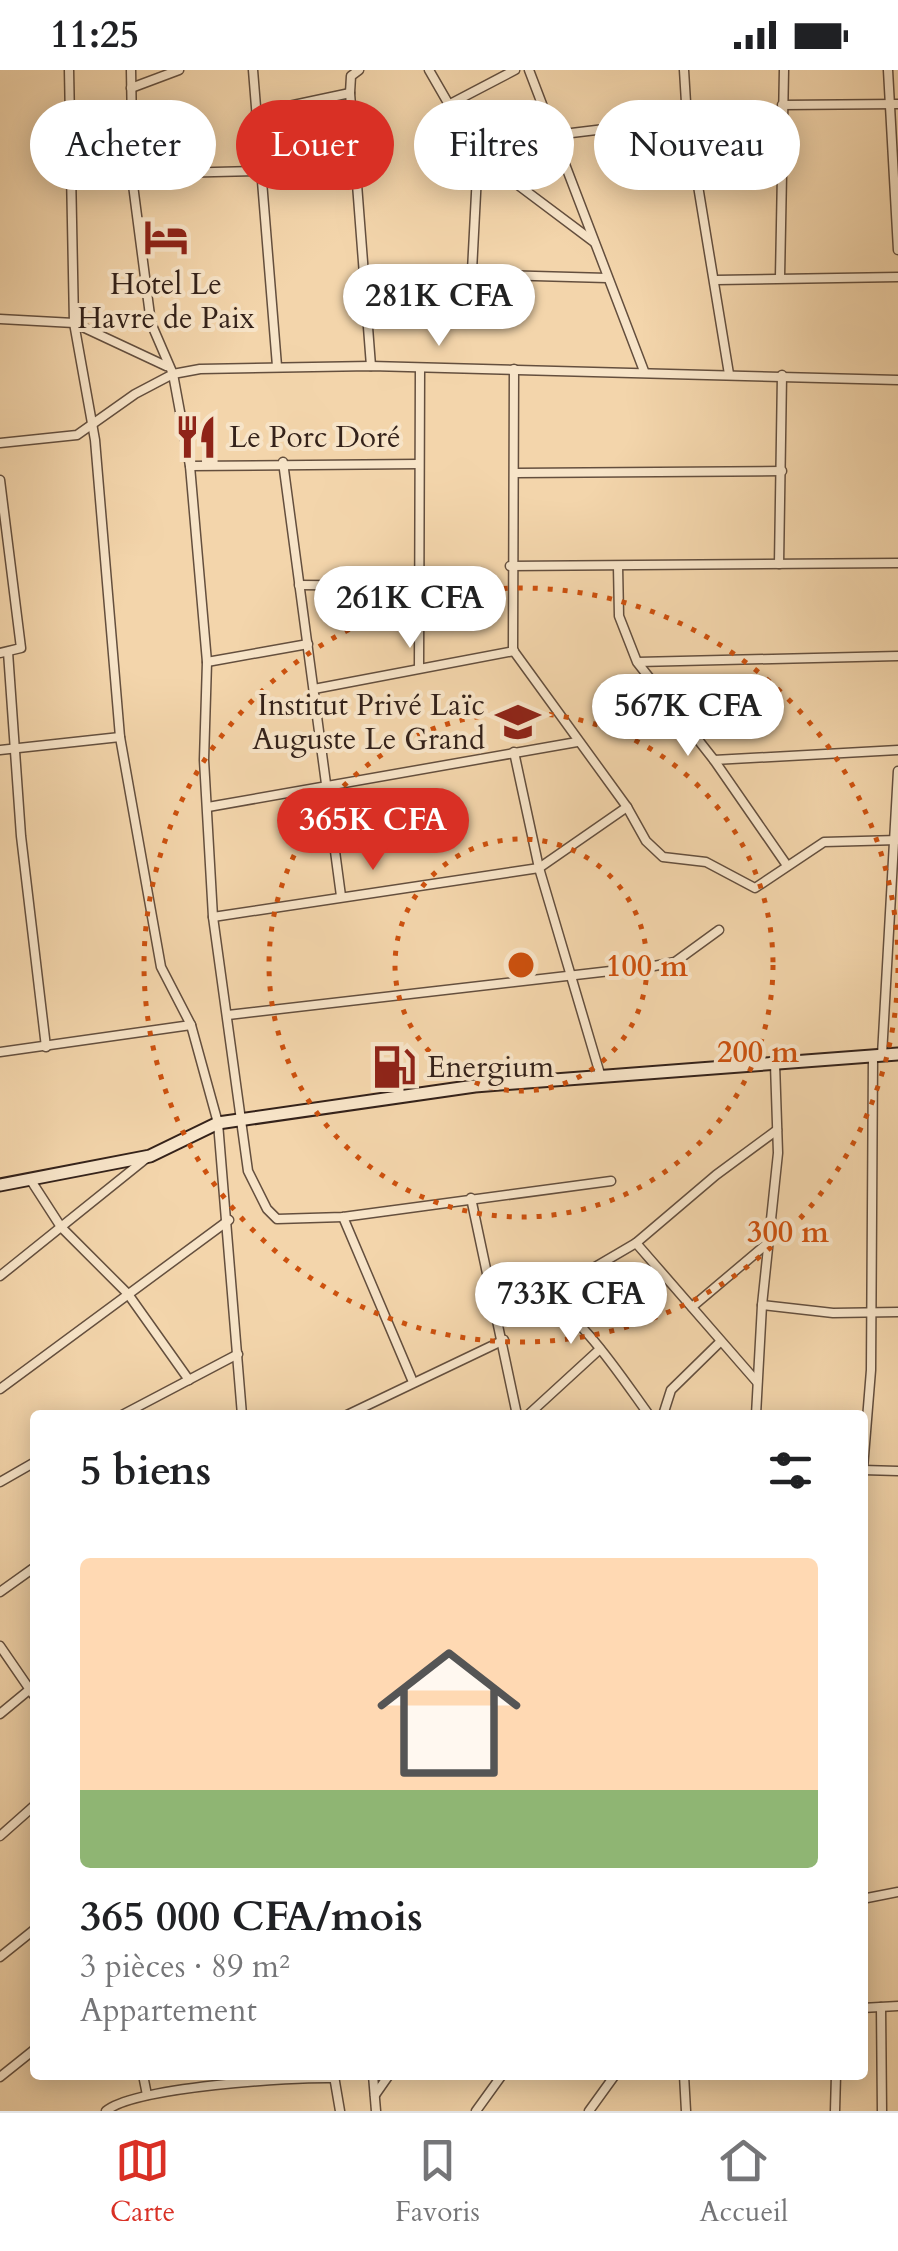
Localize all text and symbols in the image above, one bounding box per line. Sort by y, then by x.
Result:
text: 11:25 [50,9,139,61]
chip: Acheter [30,100,216,190]
chip: Louer [236,100,394,190]
chip: Filtres [414,100,574,190]
chip: Nouveau [594,100,800,190]
hotel icon: Hotel Le Havre de Paix [142,213,190,261]
place label: Hotel Le Havre de Paix [77,264,255,339]
pin: 281K CFA [336,264,542,349]
text: 281K CFA [365,274,513,318]
restaurant icon: Le Porc Doré [172,413,220,461]
place label: Le Porc Doré [229,417,401,458]
pin: 261K CFA [307,566,513,651]
text: 261K CFA [336,576,484,620]
pin: 567K CFA [585,674,791,759]
text: 567K CFA [614,684,762,728]
place label: Institut Privé Laïc Auguste Le Grand [252,685,485,760]
school or university icon: Institut Privé Laïc Auguste Le Grand [494,698,542,746]
pin: 365K CFA [270,788,476,873]
text: 365K CFA [299,798,447,842]
text: 100 m [606,946,688,987]
centre of rings [503,947,539,983]
text: 200 m [717,1032,799,1073]
fuel station icon: Energium [370,1043,418,1091]
place label: Energium [427,1047,555,1088]
text: 300 m [747,1212,829,1253]
pin: 733K CFA [468,1262,674,1347]
text: 733K CFA [497,1272,645,1316]
text: 5 biens [80,1442,211,1499]
icon: filters [763,1443,818,1498]
icon: home [359,1623,539,1803]
text: 365 000 CFA/mois [80,1888,423,1945]
text: 3 pièces · 89 m² [80,1945,290,1989]
text: Appartement [80,1989,257,2033]
tab: Carte [110,2133,175,2231]
tab: Favoris [395,2133,480,2231]
tab: Accueil [700,2133,788,2231]

